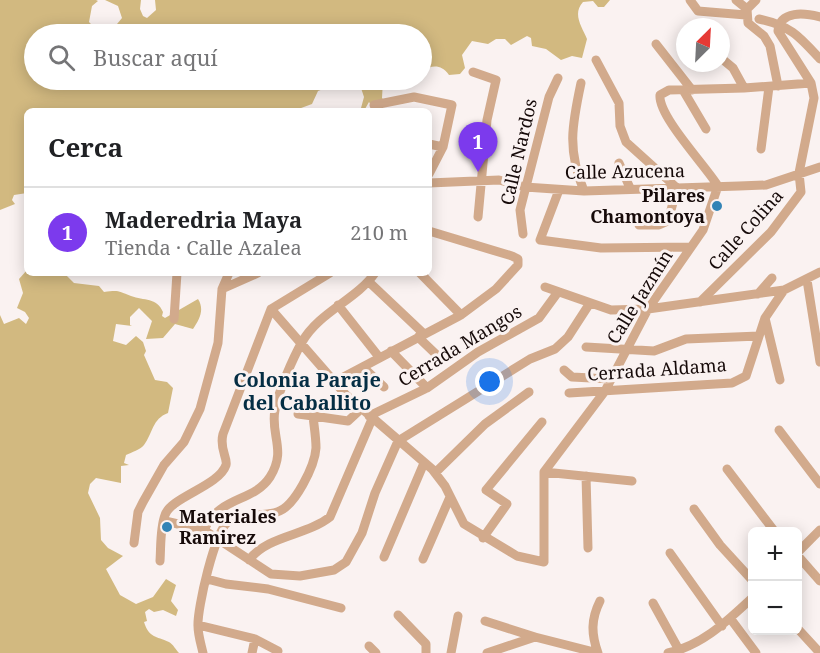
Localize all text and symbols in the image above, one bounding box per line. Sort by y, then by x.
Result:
north arrow [676,18,730,72]
search box [24,24,432,90]
icon: search [45,41,78,74]
text: Buscar aquí [93,42,217,72]
street label: Calle Nardos [494,96,542,207]
pin: 1 [458,122,498,172]
text: Cerca [48,129,123,165]
street label: Calle Azucena [565,158,685,184]
place label: Pilares Chamontoya [590,183,705,228]
street label: Calle Colina [702,184,788,275]
marker: Pilares Chamontoya [710,199,724,213]
text: Maderedria Maya [105,204,302,234]
text: 1 [62,219,73,246]
text: 210 m [350,219,408,246]
text: Tienda · Calle Azalea [105,234,302,261]
street label: Calle Jazmín [601,244,678,348]
street label: Cerrada Mangos [393,299,526,392]
street label: Cerrada Aldama [586,352,728,386]
district label: Colonia Paraje del Caballito [233,366,381,416]
your location [475,367,504,396]
place label: Materiales Ramirez [179,504,277,549]
marker: Materiales Ramirez [160,520,174,534]
map controls [748,527,802,635]
button: + [748,527,802,581]
button: − [748,581,802,635]

